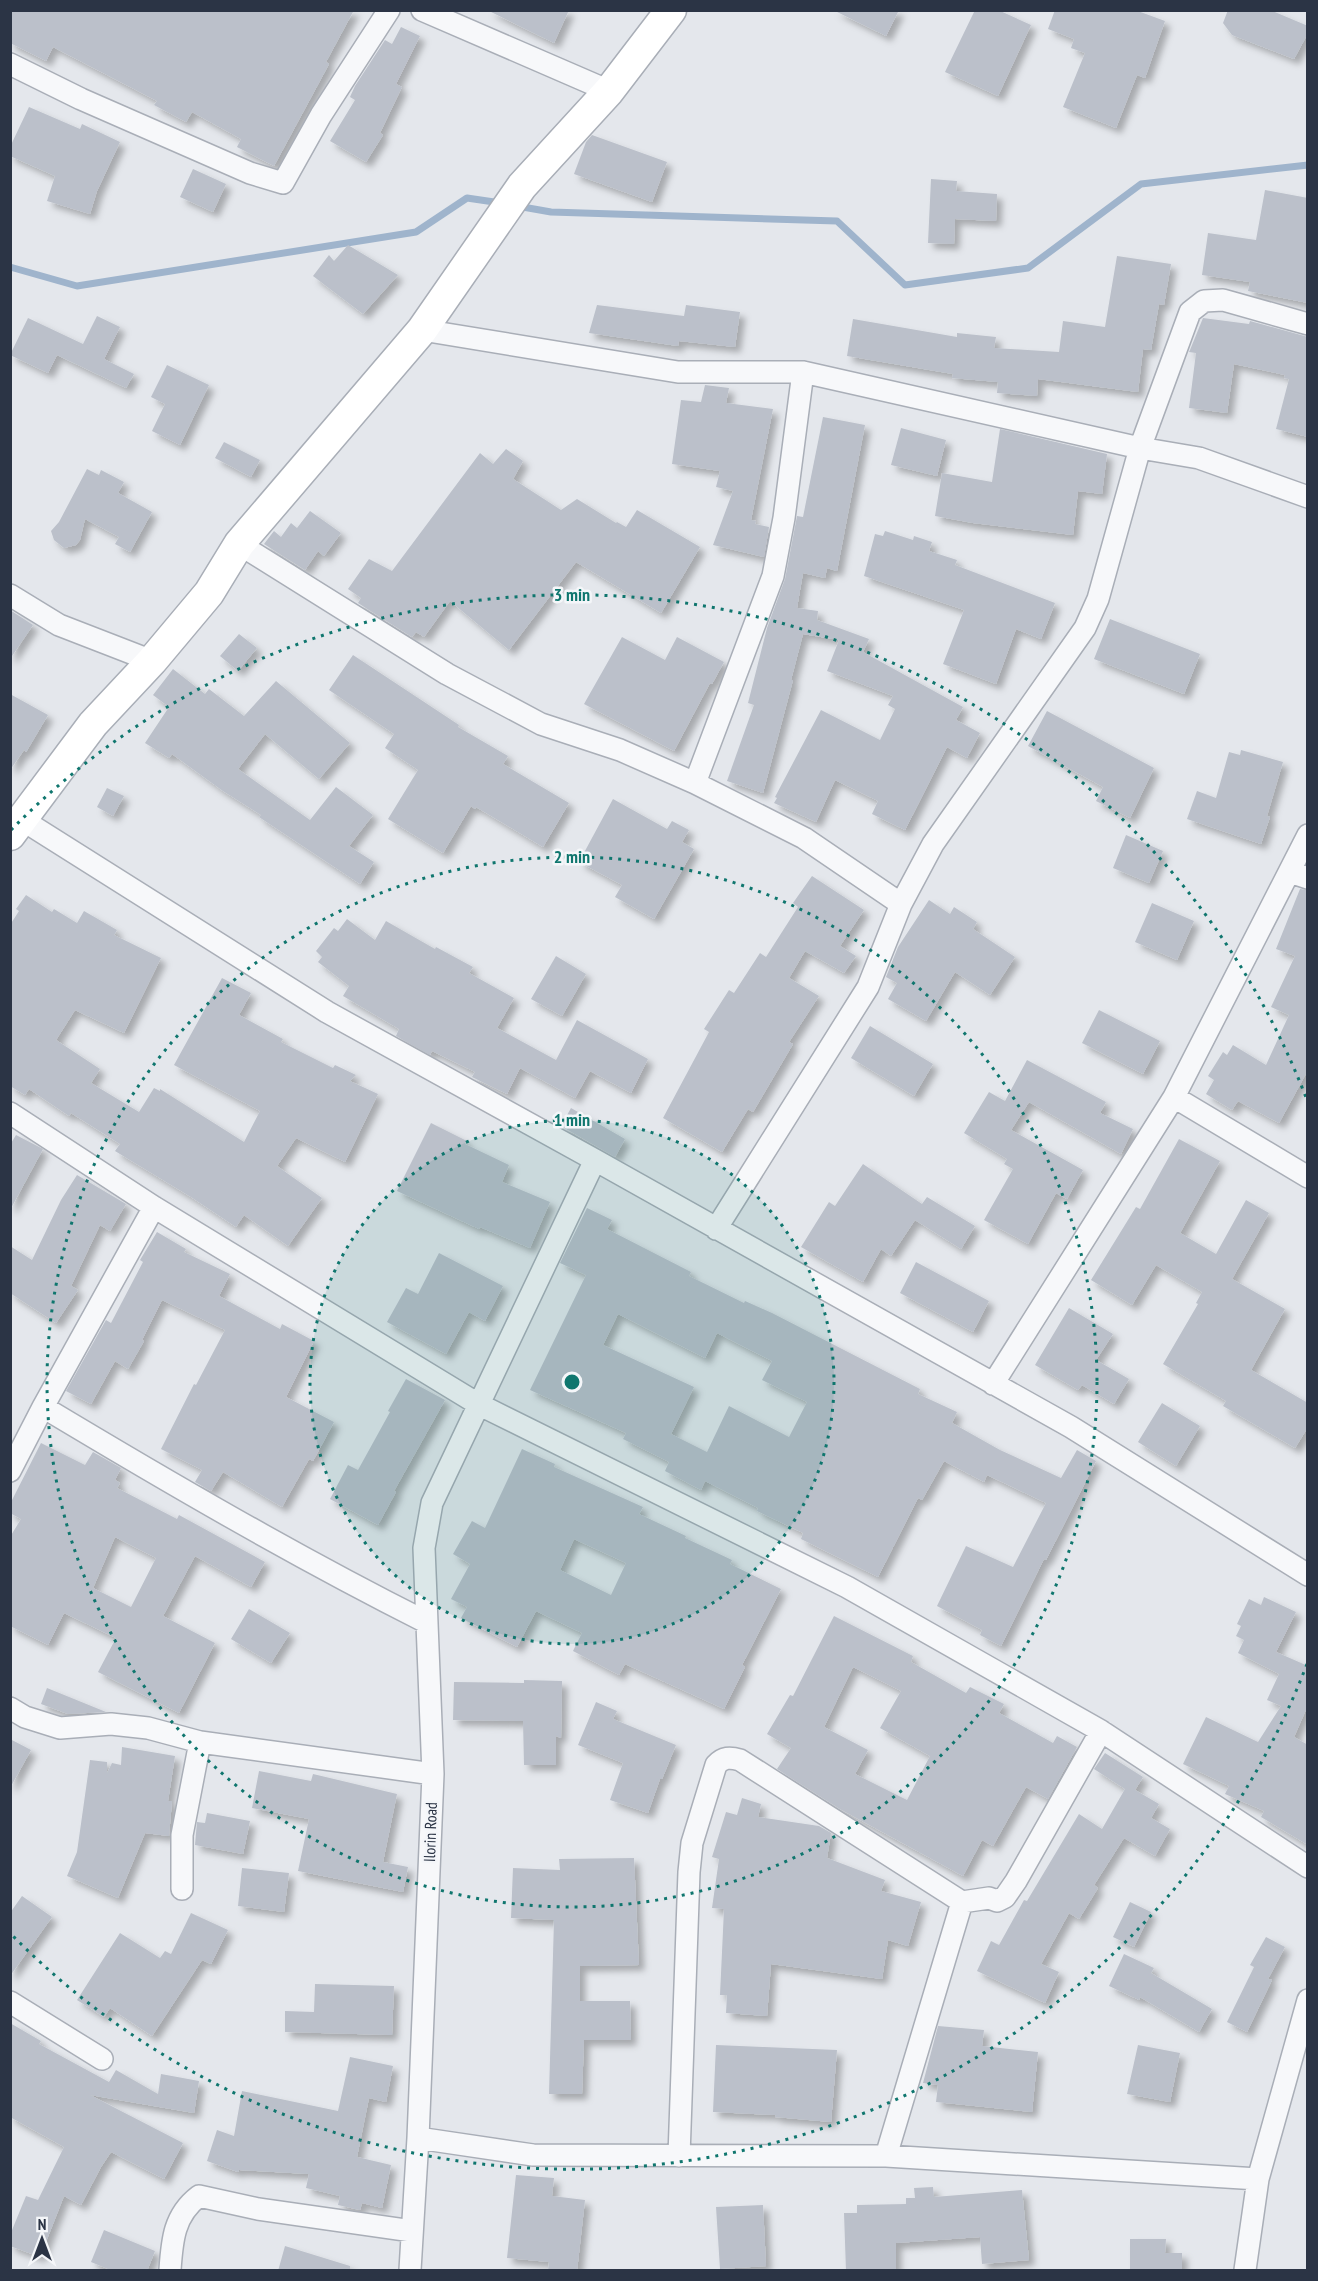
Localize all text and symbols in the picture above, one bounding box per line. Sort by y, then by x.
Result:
text: 3 min [554,583,590,606]
text: 2 min [554,845,590,868]
text: 1 min [554,1108,590,1131]
centre of rings [562,1372,582,1392]
street label: Ilorin Road [419,1802,441,1862]
north arrow [12,2209,72,2269]
text: N [38,2214,46,2234]

